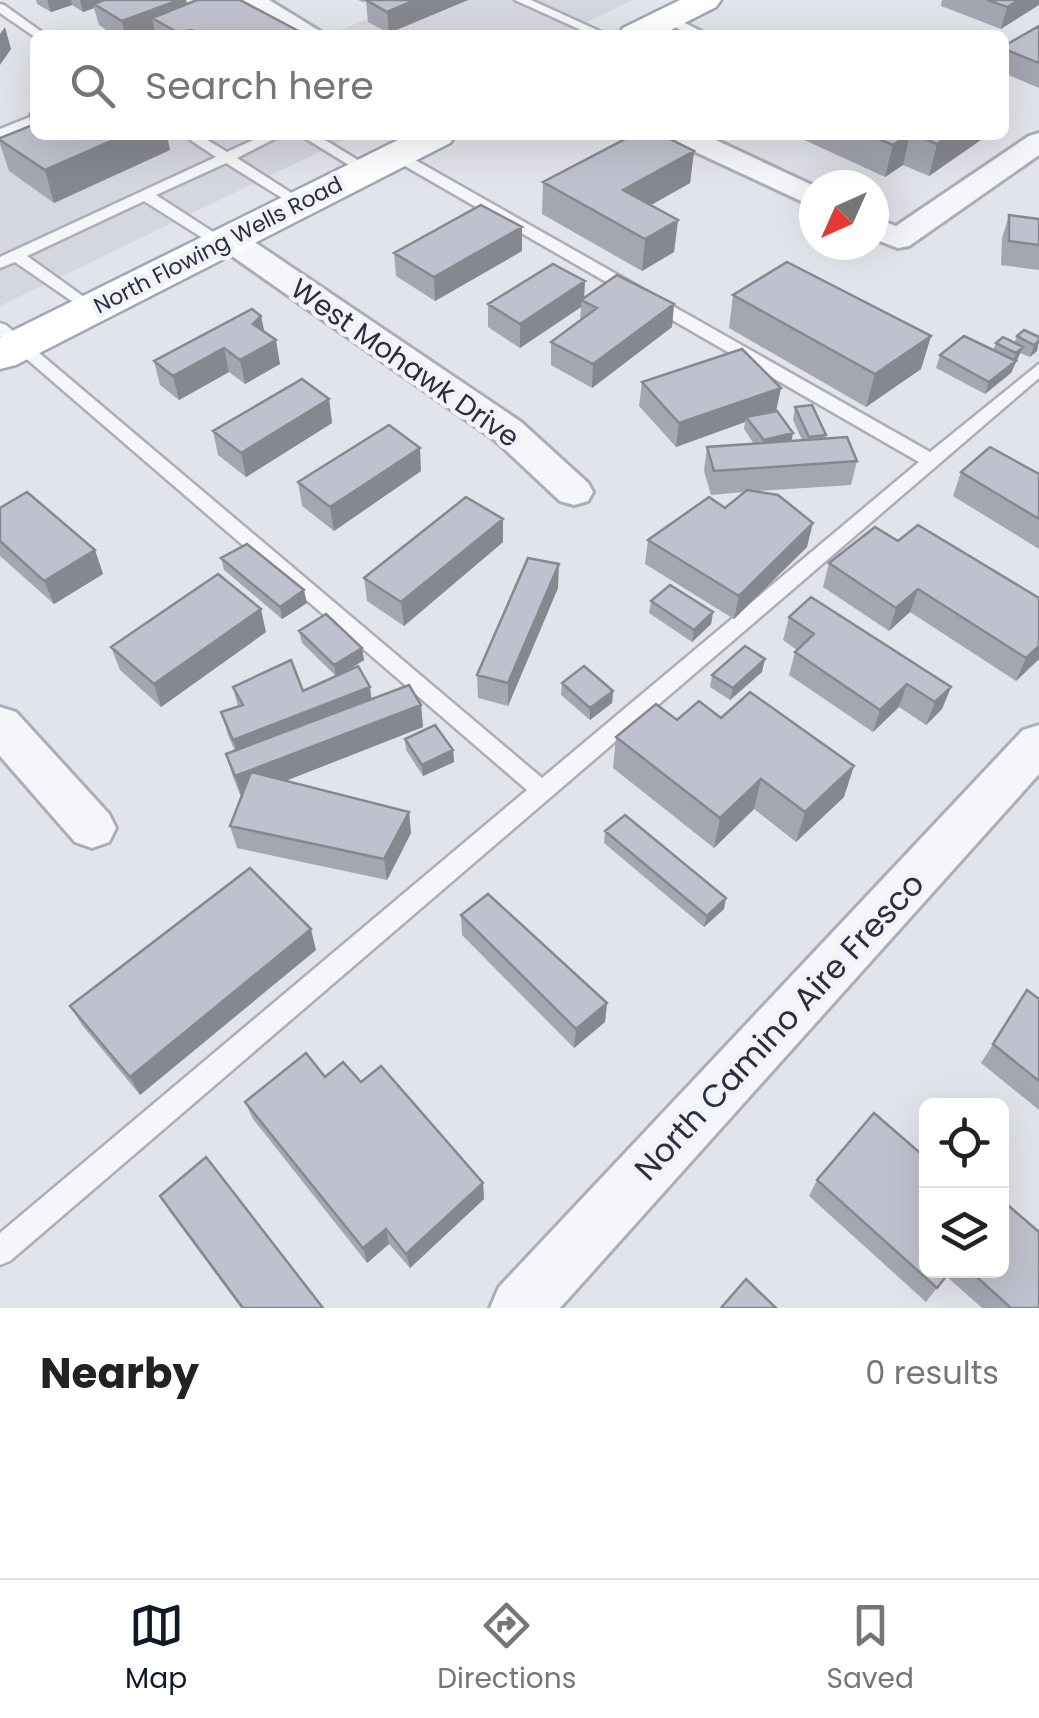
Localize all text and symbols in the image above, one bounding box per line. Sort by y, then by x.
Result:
search box [30,30,1009,140]
icon: search [65,58,120,113]
text: Search here [145,59,374,112]
street label: North Flowing Wells Road [88,169,348,321]
north arrow [799,170,889,260]
street label: West Mohawk Drive [283,269,527,457]
street label: North Camino Aire Fresco [624,862,934,1190]
map controls [919,1098,1009,1278]
button: locate [919,1098,1009,1188]
button: layers [919,1188,1009,1278]
text: Nearby [40,1344,199,1403]
text: 0 results [865,1350,999,1395]
tab: Map [125,1598,187,1700]
tab: Directions [437,1598,576,1700]
tab: Saved [827,1598,914,1700]

